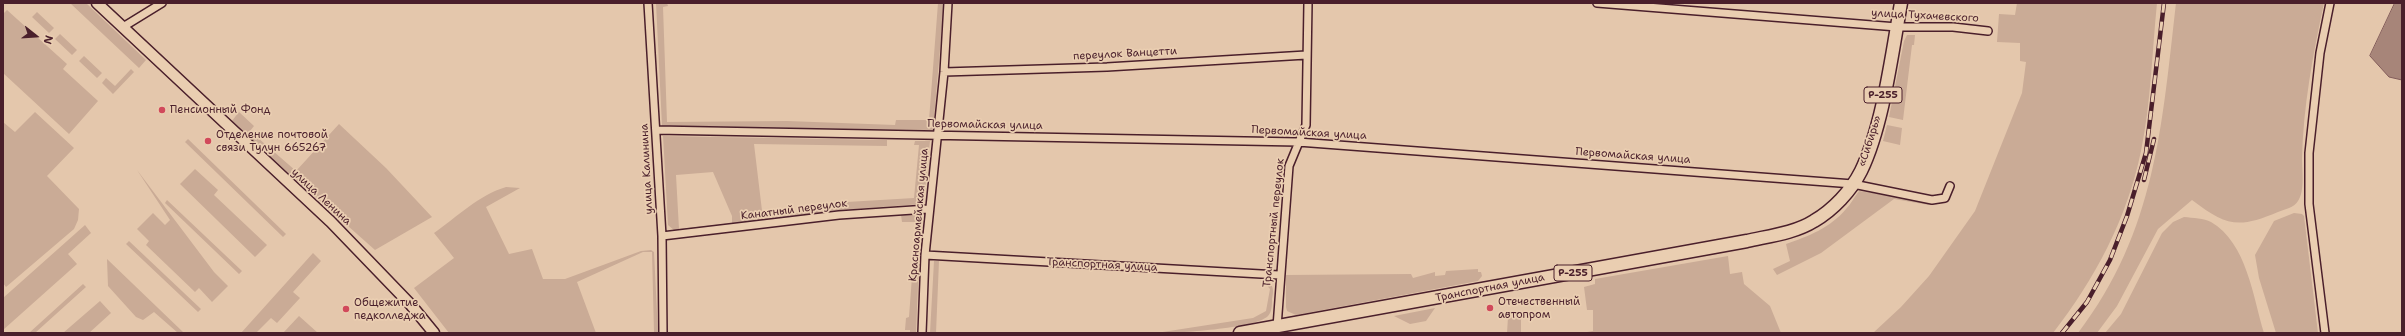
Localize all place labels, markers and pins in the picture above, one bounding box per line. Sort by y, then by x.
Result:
place label: Пенсионный Фонд [170,103,271,117]
marker: Пенсионный Фонд [157,105,167,115]
place label: Отделение почтовой связи Тулун 665267 [216,128,328,154]
marker: Отделение почтовой связи Тулун 665267 [203,136,213,146]
place label: Отечественный автопром [1498,295,1580,321]
place label: Общежитие педколледжа [354,296,426,322]
marker: Отечественный автопром [1485,303,1495,313]
marker: Общежитие педколледжа [341,304,351,314]

